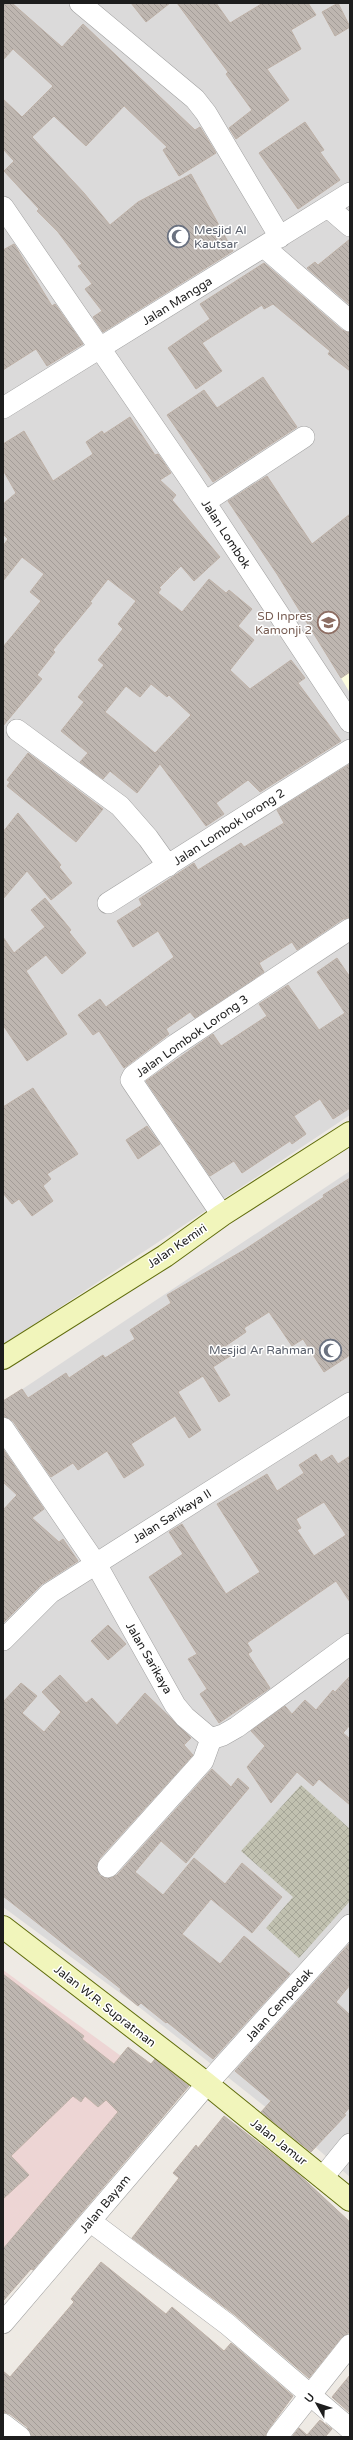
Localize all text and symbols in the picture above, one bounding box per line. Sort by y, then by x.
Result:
place label: Mesjid Al Kautsar [194,223,247,251]
mosque icon: Mesjid Al Kautsar [165,224,191,250]
street label: Jalan Mangga [139,274,215,328]
street label: Jalan Lombok [199,497,254,571]
place label: SD Inpres Kamonji 2 [255,609,312,637]
school or university icon: SD Inpres Kamonji 2 [315,610,341,636]
street label: Jalan Lombok lorong 2 [171,786,287,868]
street label: Jalan Lombok Lorong 3 [133,992,251,1080]
street label: Jalan Kemiri [145,1221,209,1271]
mosque icon: Mesjid Ar Rahman [317,1337,343,1363]
place label: Mesjid Ar Rahman [209,1343,314,1357]
street label: Jalan Sarikaya II [130,1486,214,1546]
street label: Jalan Sarikaya [123,1620,175,1696]
street label: Jalan W.R. Supratman [51,1962,159,2050]
street label: Jalan Cempedak [242,1965,316,2044]
street label: Jalan Jamur [248,2116,310,2169]
street label: Jalan Bayam [77,2172,133,2236]
north arrow [297,2384,337,2424]
text: U [302,2391,317,2405]

